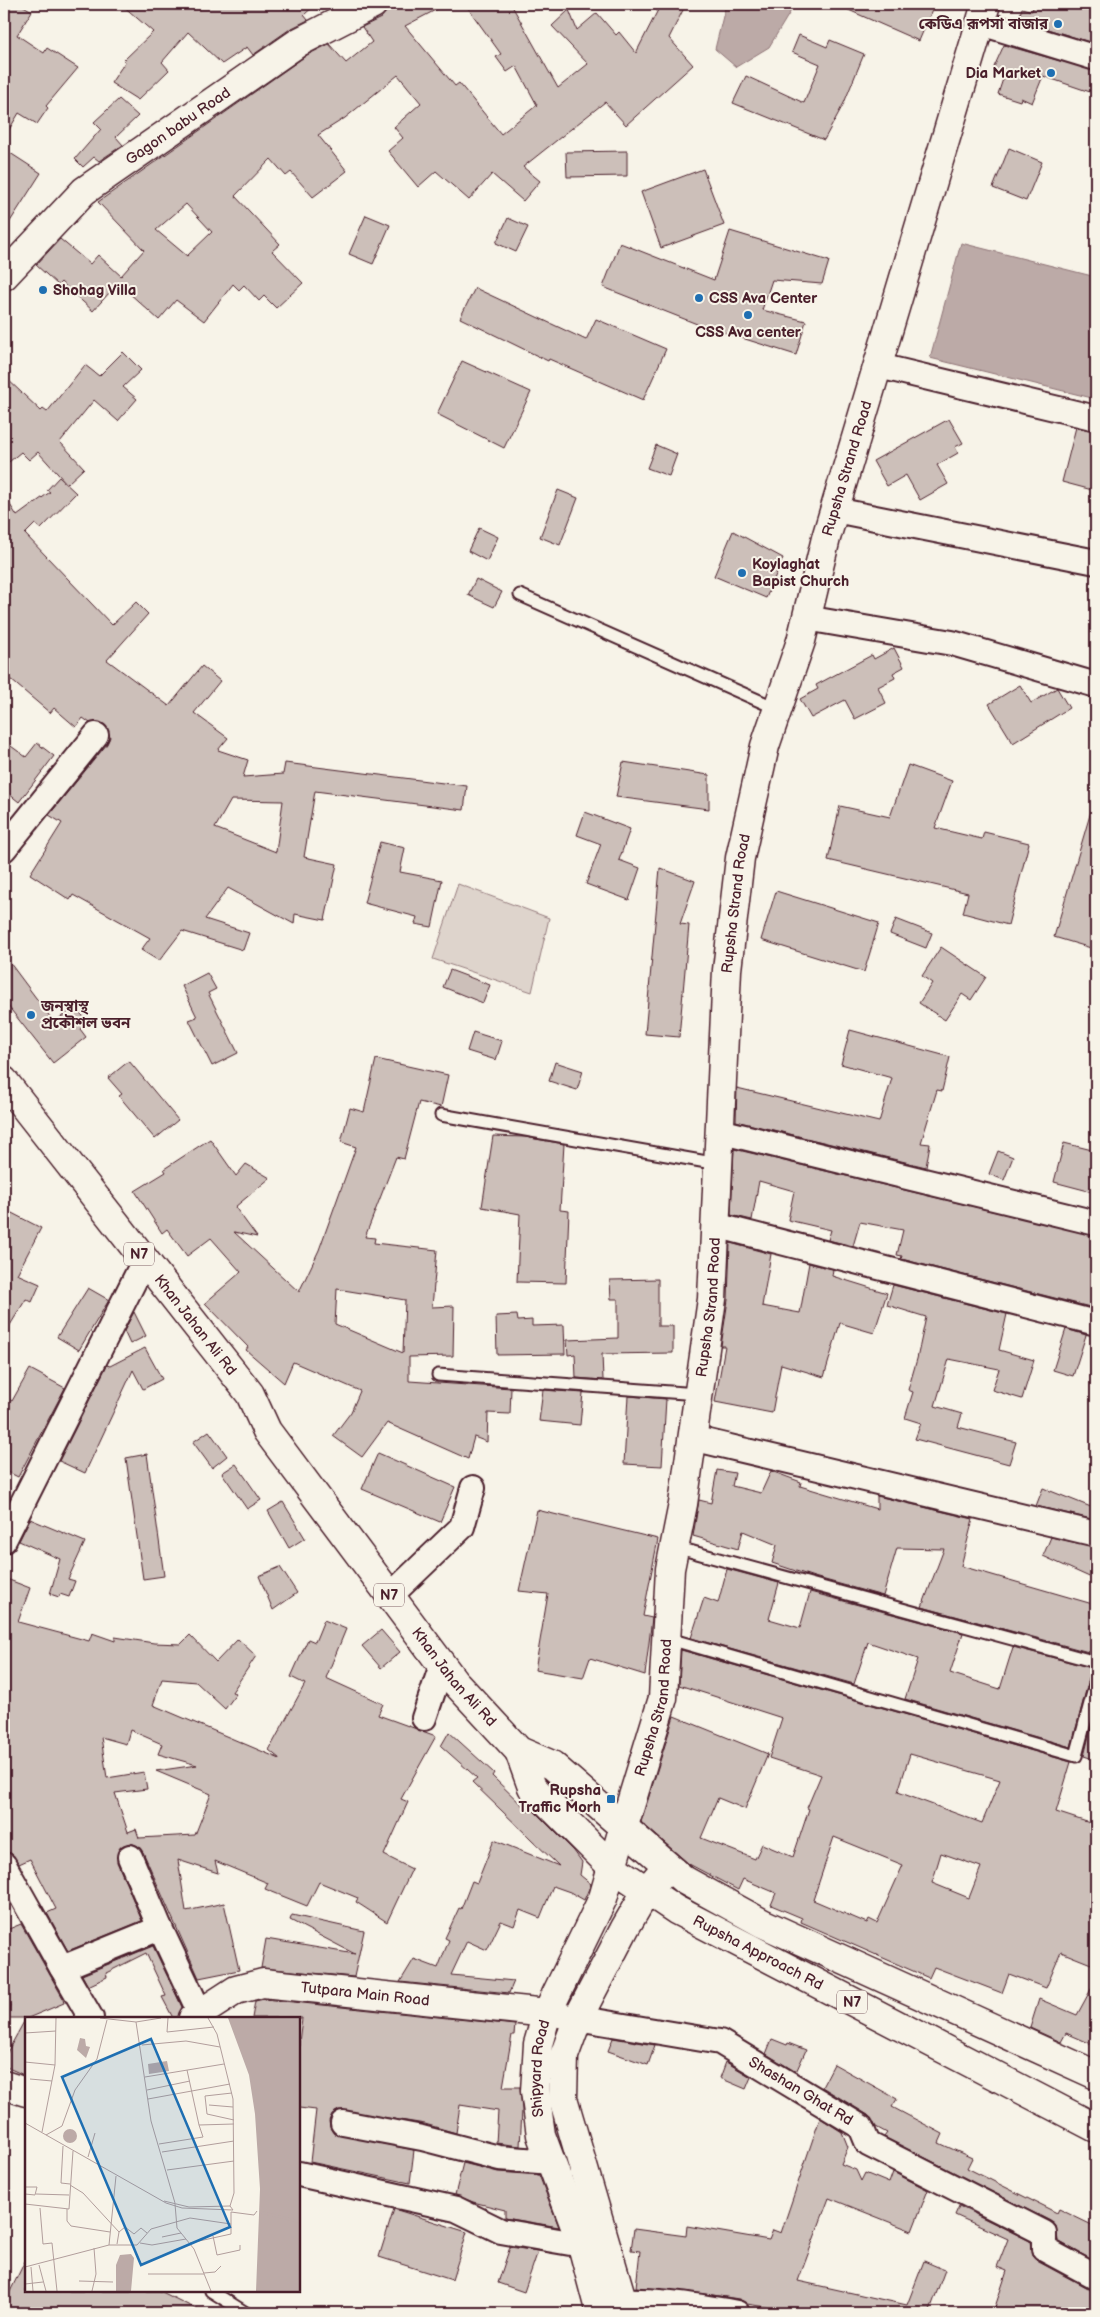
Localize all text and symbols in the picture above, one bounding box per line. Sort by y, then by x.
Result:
place label: কেডিএ রূপসা বাজার [918,15,1049,34]
marker: কেডিএ রূপসা বাজার [1052,18,1064,30]
place label: Dia Market [966,64,1041,83]
marker: Dia Market [1045,67,1057,79]
street label: Gagon babu Road [122,83,234,169]
place label: Shohag Villa [53,281,136,300]
marker: Shohag Villa [37,284,49,296]
place label: CSS Ava Center [709,289,818,308]
marker: CSS Ava Center [693,292,705,304]
marker: CSS Ava center [742,309,754,321]
place label: CSS Ava center [695,323,802,342]
street label: Rupsha Strand Road [818,399,877,539]
place label: Koylaghat Bapist Church [752,555,849,591]
marker: Koylaghat Bapist Church [736,567,748,579]
street label: Rupsha Strand Road [718,832,755,974]
place label: জনস্বাস্থ প্রকৌশল ভবন [40,997,131,1033]
marker: জনস্বাস্থ প্রকৌশল ভবন [25,1009,37,1021]
street label: Rupsha Strand Road [692,1237,725,1378]
road number: N7 [124,1242,154,1266]
street label: Khan Jahan Ali Rd [150,1271,241,1379]
road number: N7 [374,1584,404,1606]
street label: Khan Jahan Ali Rd [407,1624,500,1731]
street label: Rupsha Strand Road [631,1638,676,1779]
place label: Rupsha Traffic Morh [519,1781,601,1817]
marker: Rupsha Traffic Morh [605,1793,617,1805]
street label: Rupsha Approach Rd [689,1911,826,1995]
street label: Tutpara Main Road [300,1978,431,2011]
road number: N7 [837,1990,867,2014]
inset map [25,2017,300,2292]
street label: Shipyard Road [526,2018,555,2118]
street label: Shashan Ghat Rd [745,2052,856,2130]

